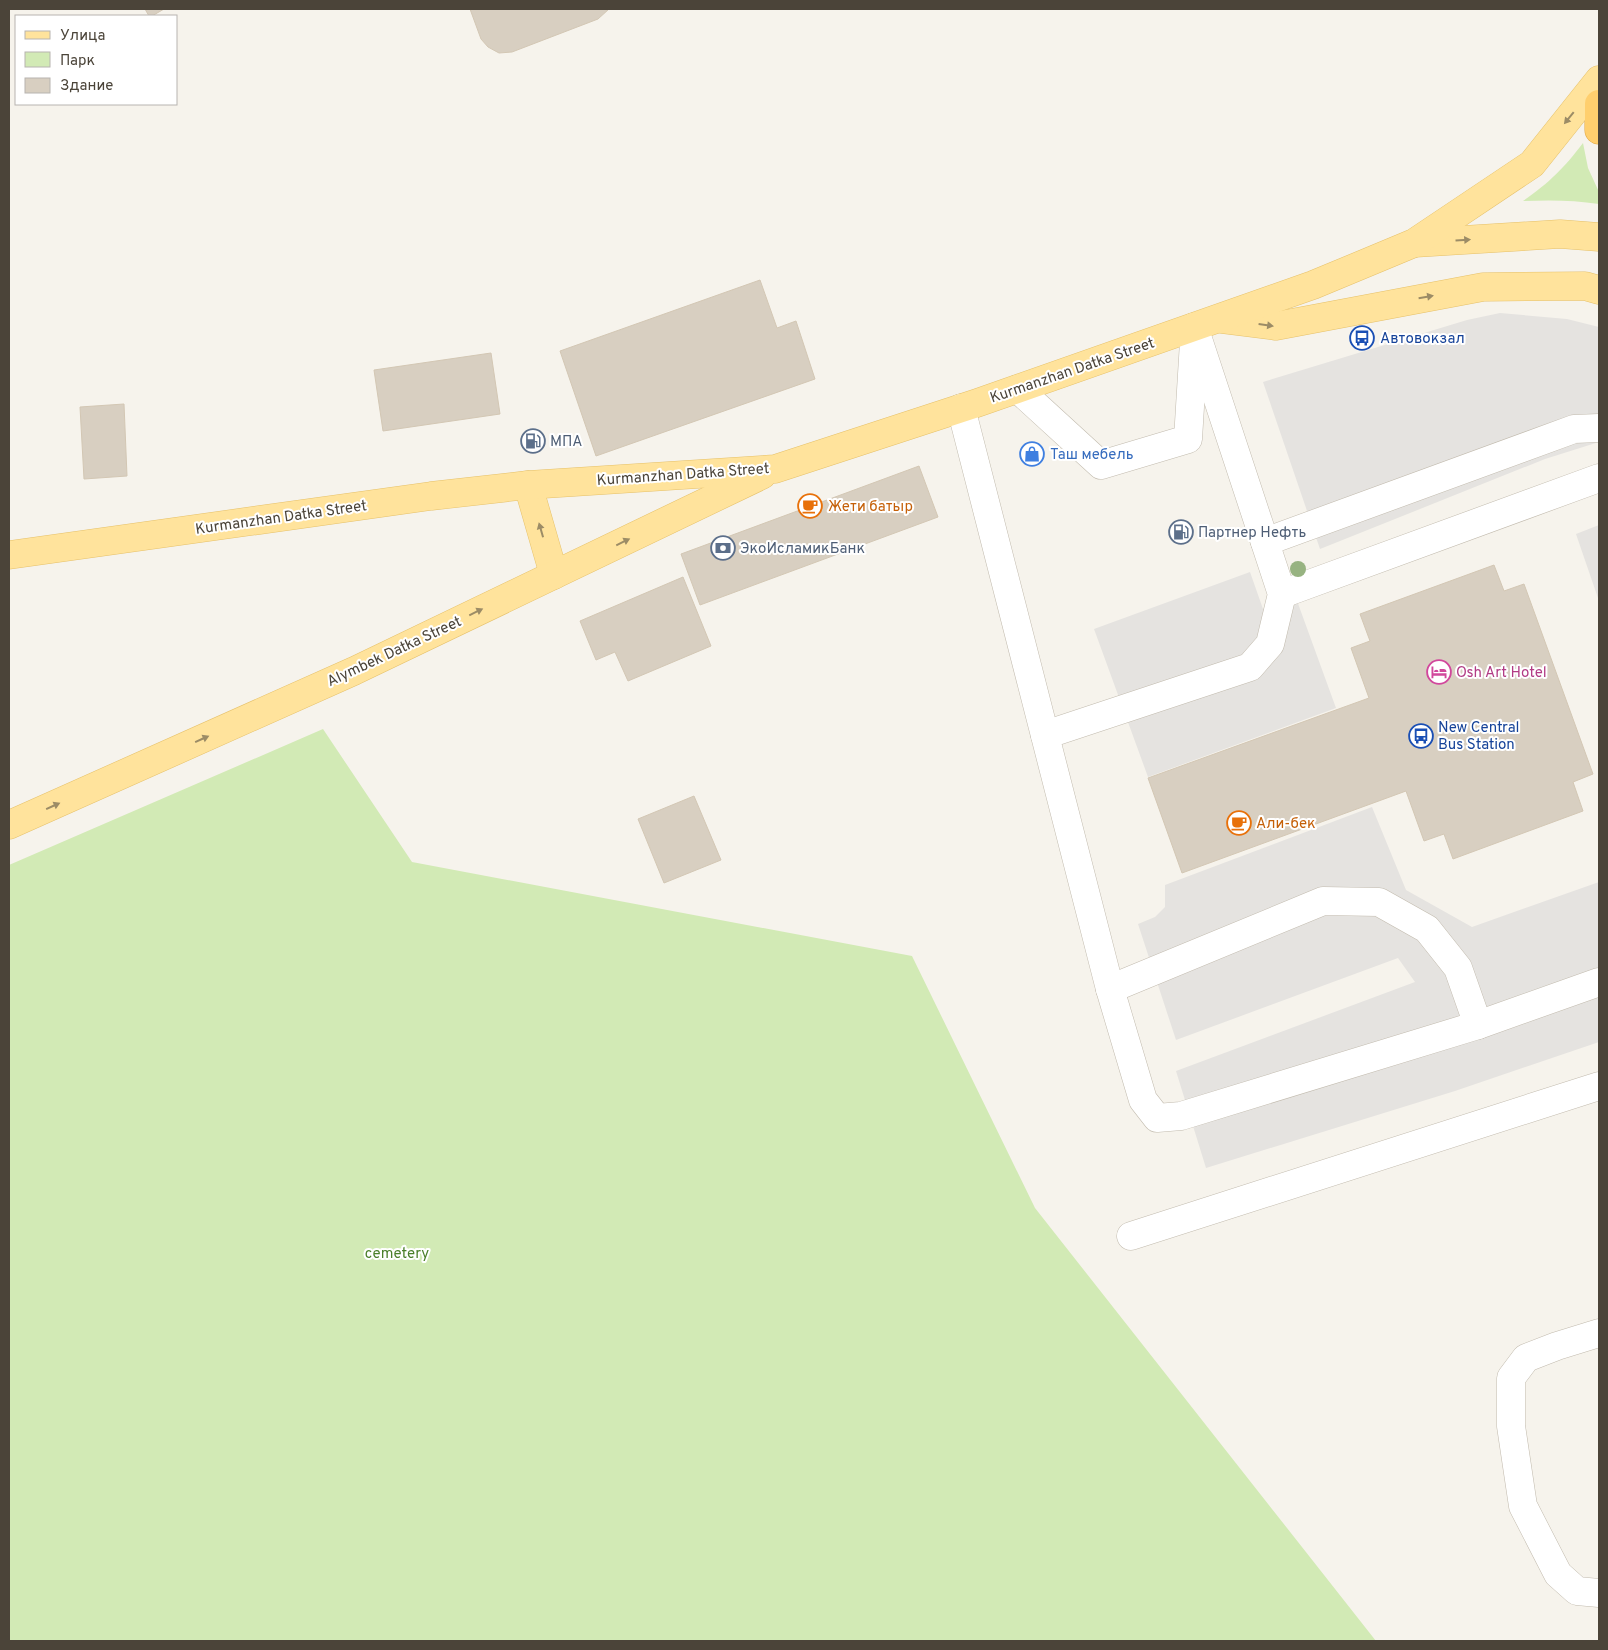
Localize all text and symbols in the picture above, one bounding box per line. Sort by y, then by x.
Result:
legend [15,15,178,105]
text: Улица [60,27,105,46]
text: Парк [60,52,95,71]
text: Здание [60,77,113,96]
one-way arrow [1563,111,1574,124]
one-way arrow [1455,235,1471,243]
one-way arrow [1419,293,1435,301]
one-way arrow [1259,321,1275,329]
bus stop icon: Автовокзал [1349,325,1375,351]
place label: Автовокзал [1380,330,1465,349]
street label: Kurmanzhan Datka Street [988,334,1157,409]
fuel station icon: МПА [520,428,546,454]
place label: МПА [550,433,582,452]
shop icon: Таш мебель [1019,441,1045,467]
place label: Таш мебель [1050,446,1134,465]
street label: Kurmanzhan Datka Street [596,460,770,491]
cafe icon: Жети батыр [797,493,823,519]
street label: Kurmanzhan Datka Street [194,497,368,540]
place label: Жети батыр [828,498,913,517]
fuel station icon: Партнер Нефть [1168,519,1194,545]
one-way arrow [537,522,545,537]
place label: Партнер Нефть [1198,524,1306,543]
bank icon: ЭкоИсламикБанк [710,535,736,561]
one-way arrow [616,538,630,546]
place label: ЭкоИсламикБанк [740,540,865,559]
one-way arrow [469,608,483,616]
street label: Alymbek Datka Street [324,613,465,692]
hotel icon: Osh Art Hotel [1426,659,1452,685]
place label: Osh Art Hotel [1456,664,1547,683]
place label: New Central Bus Station [1438,719,1519,755]
bus stop icon: New Central Bus Station [1408,723,1434,749]
one-way arrow [195,735,209,743]
one-way arrow [46,801,60,809]
cafe icon: Али-бек [1226,810,1252,836]
place label: Али-бек [1256,815,1316,834]
park label: cemetery [365,1245,429,1264]

